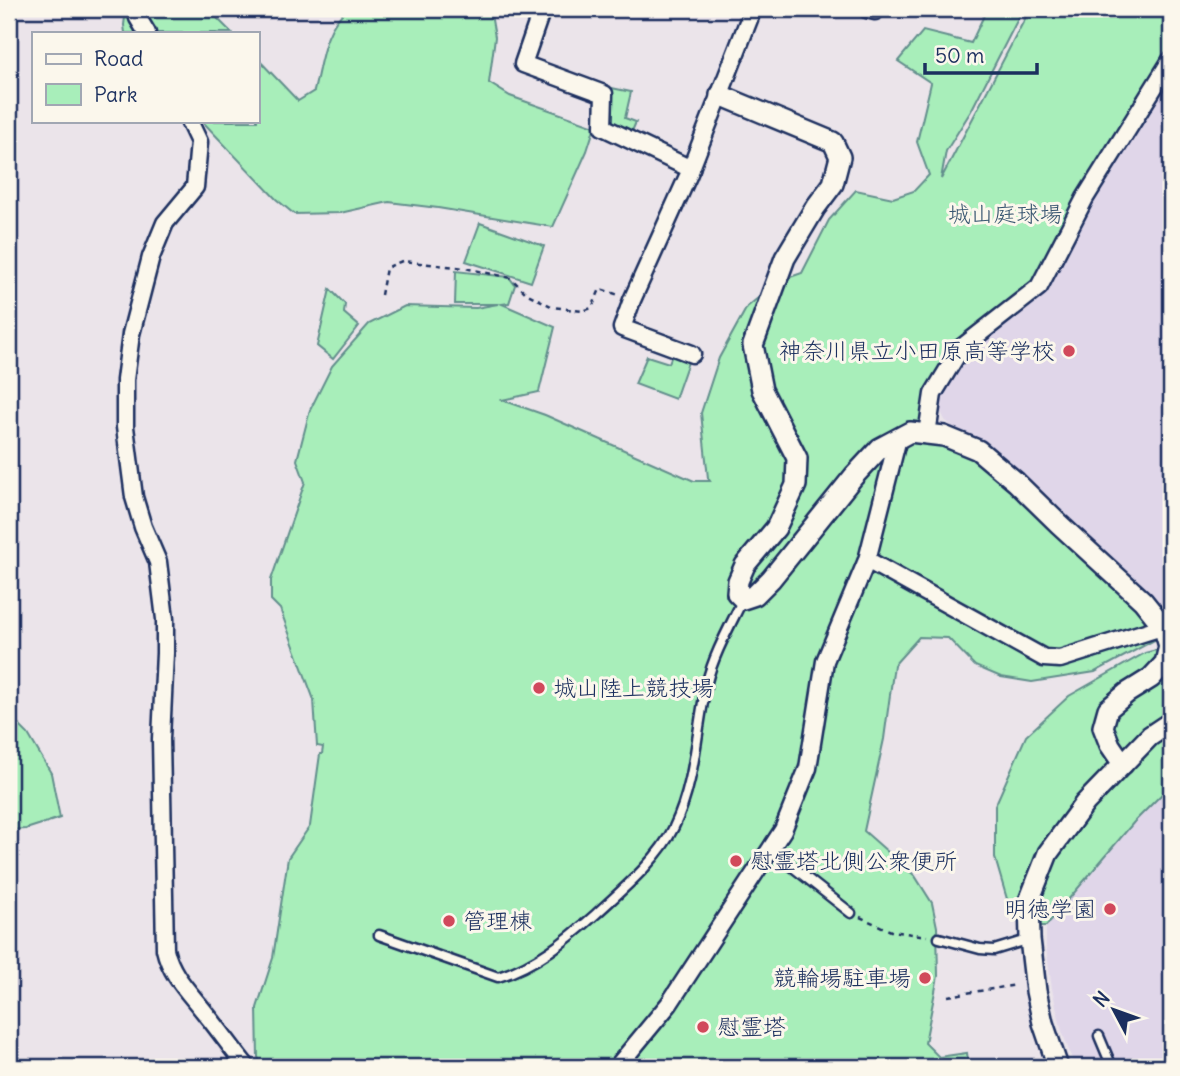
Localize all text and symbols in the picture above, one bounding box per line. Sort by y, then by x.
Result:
legend [32,32,259,122]
scale bar [925,32,1036,76]
text: 50 m [935,42,984,69]
text: Road [94,45,143,72]
text: Park [94,81,137,108]
park label: 城山庭球場 [948,199,1063,228]
place label: 神奈川県立小田原高等学校 [779,336,1055,365]
marker: 神奈川県立小田原高等学校 [1061,343,1077,359]
place label: 城山陸上競技場 [553,673,714,702]
marker: 城山陸上競技場 [531,680,547,696]
place label: 慰霊塔北側公衆便所 [750,846,957,875]
marker: 慰霊塔北側公衆便所 [728,853,744,869]
place label: 明徳学園 [1004,894,1096,923]
marker: 明徳学園 [1102,901,1118,917]
place label: 管理棟 [463,906,532,935]
marker: 管理棟 [441,913,457,929]
place label: 競輪場駐車場 [773,963,911,992]
marker: 競輪場駐車場 [917,970,933,986]
north arrow [1078,974,1148,1044]
text: N [1088,986,1115,1012]
place label: 慰霊塔 [717,1012,786,1041]
marker: 慰霊塔 [695,1019,711,1035]

